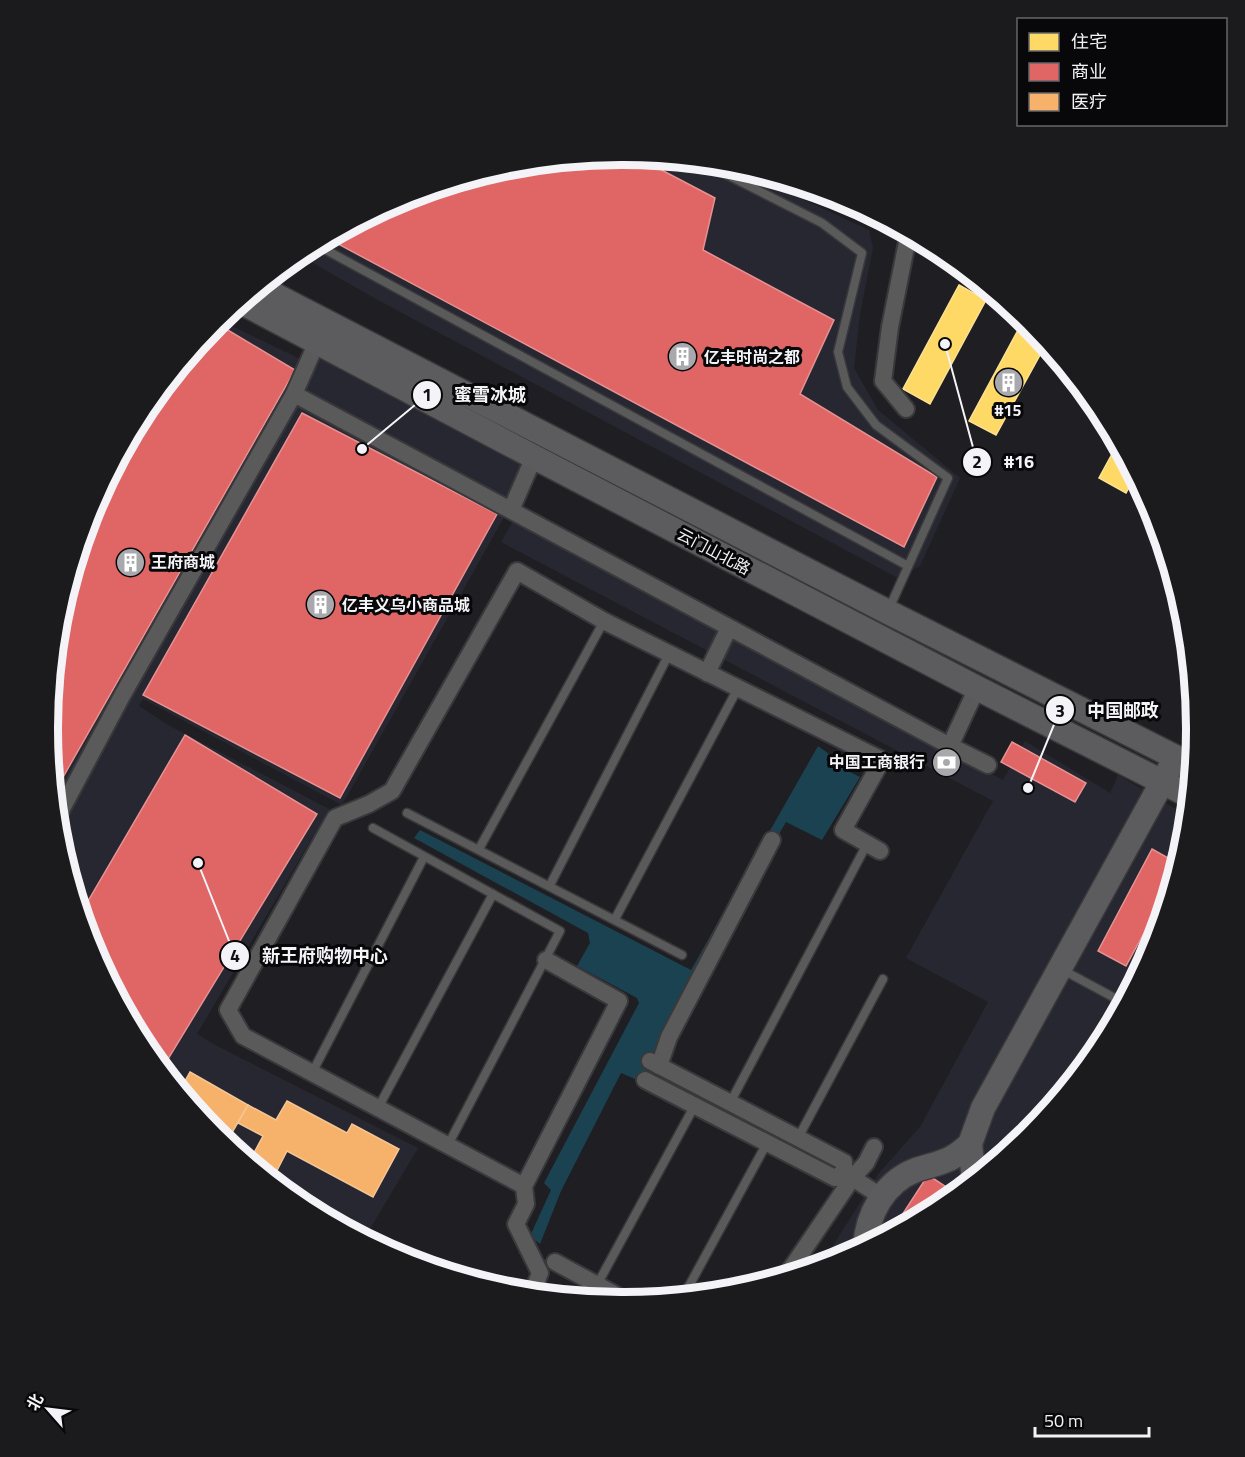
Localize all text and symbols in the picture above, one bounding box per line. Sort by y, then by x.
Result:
legend [1017,18,1227,126]
text: 住宅 [1071,28,1107,55]
text: 商业 [1071,58,1107,85]
text: 医疗 [1071,88,1107,115]
building icon: 亿丰时尚之都 [667,341,699,373]
place label: 亿丰时尚之都 [704,345,800,369]
building icon: #15 [992,366,1024,398]
callout: 蜜雪冰城 [412,377,538,413]
text: 1 [422,381,432,408]
text: 蜜雪冰城 [454,381,526,408]
place label: #15 [995,398,1021,422]
callout: #16 [962,444,1046,480]
text: 2 [972,448,982,475]
text: #16 [1004,448,1034,475]
street label: 云门山北路 [673,522,755,580]
building icon: 王府商城 [114,546,146,578]
place label: 王府商城 [151,550,215,574]
building icon: 亿丰义乌小商品城 [305,589,337,621]
place label: 亿丰义乌小商品城 [342,593,470,617]
callout: 中国邮政 [1045,692,1171,728]
text: 3 [1055,697,1065,724]
text: 中国邮政 [1087,697,1159,724]
bank icon: 中国工商银行 [930,746,962,778]
place label: 中国工商银行 [829,750,925,774]
callout: 新王府购物中心 [220,938,400,974]
text: 4 [230,942,240,969]
text: 新王府购物中心 [262,942,388,969]
north arrow [18,1379,78,1439]
text: 北 [20,1389,49,1415]
scale bar [1035,1400,1149,1438]
text: 50 m [1044,1407,1083,1434]

